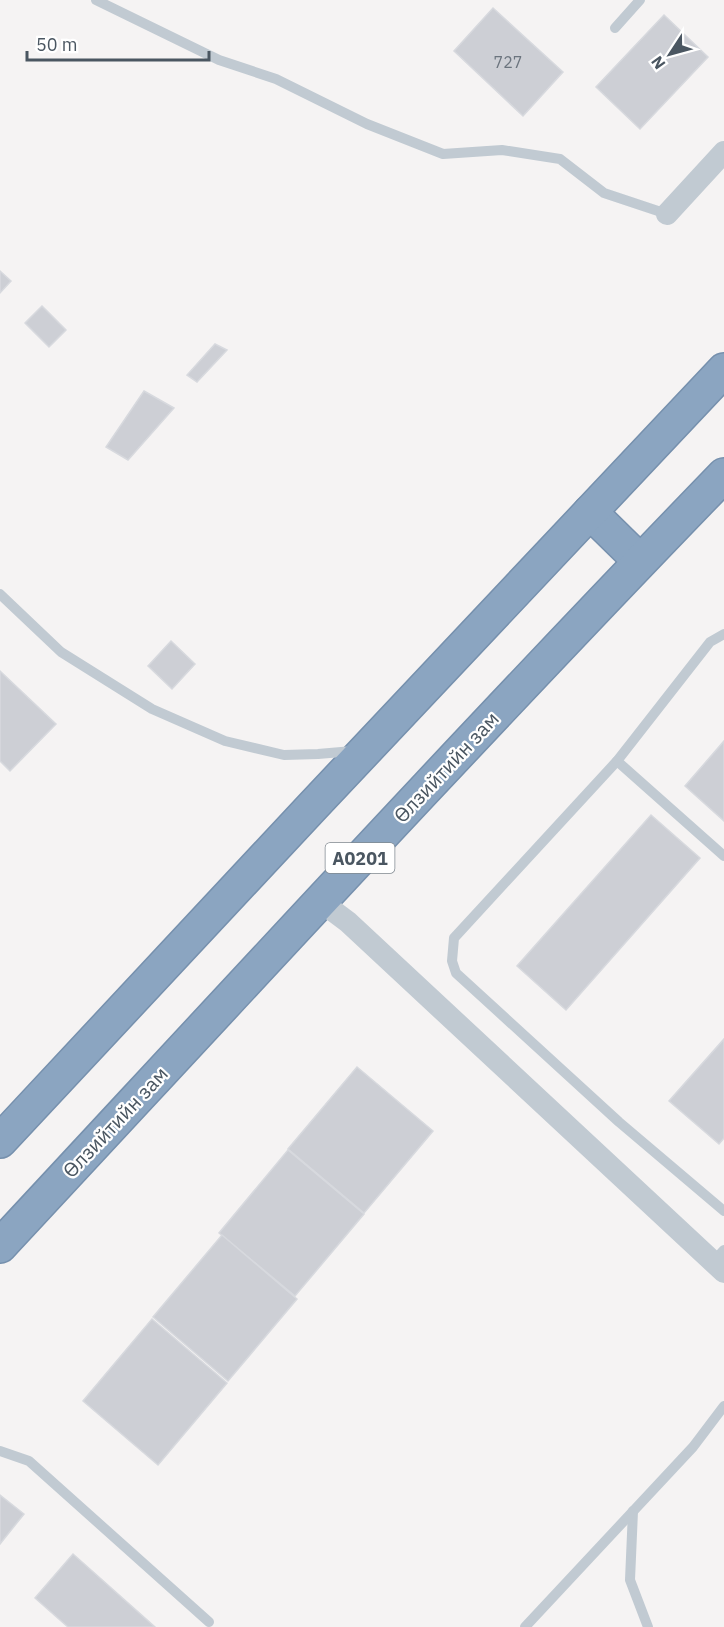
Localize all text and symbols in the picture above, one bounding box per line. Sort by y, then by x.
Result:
scale bar [27,24,208,62]
north arrow [640,24,700,84]
text: 50 m [36,33,78,56]
house number: 727 [494,52,522,72]
text: N [646,52,669,73]
street label: Өлзийтийн зам [387,706,505,828]
road number: A0201 [326,843,394,873]
street label: Өлзийтийн зам [56,1061,174,1183]

